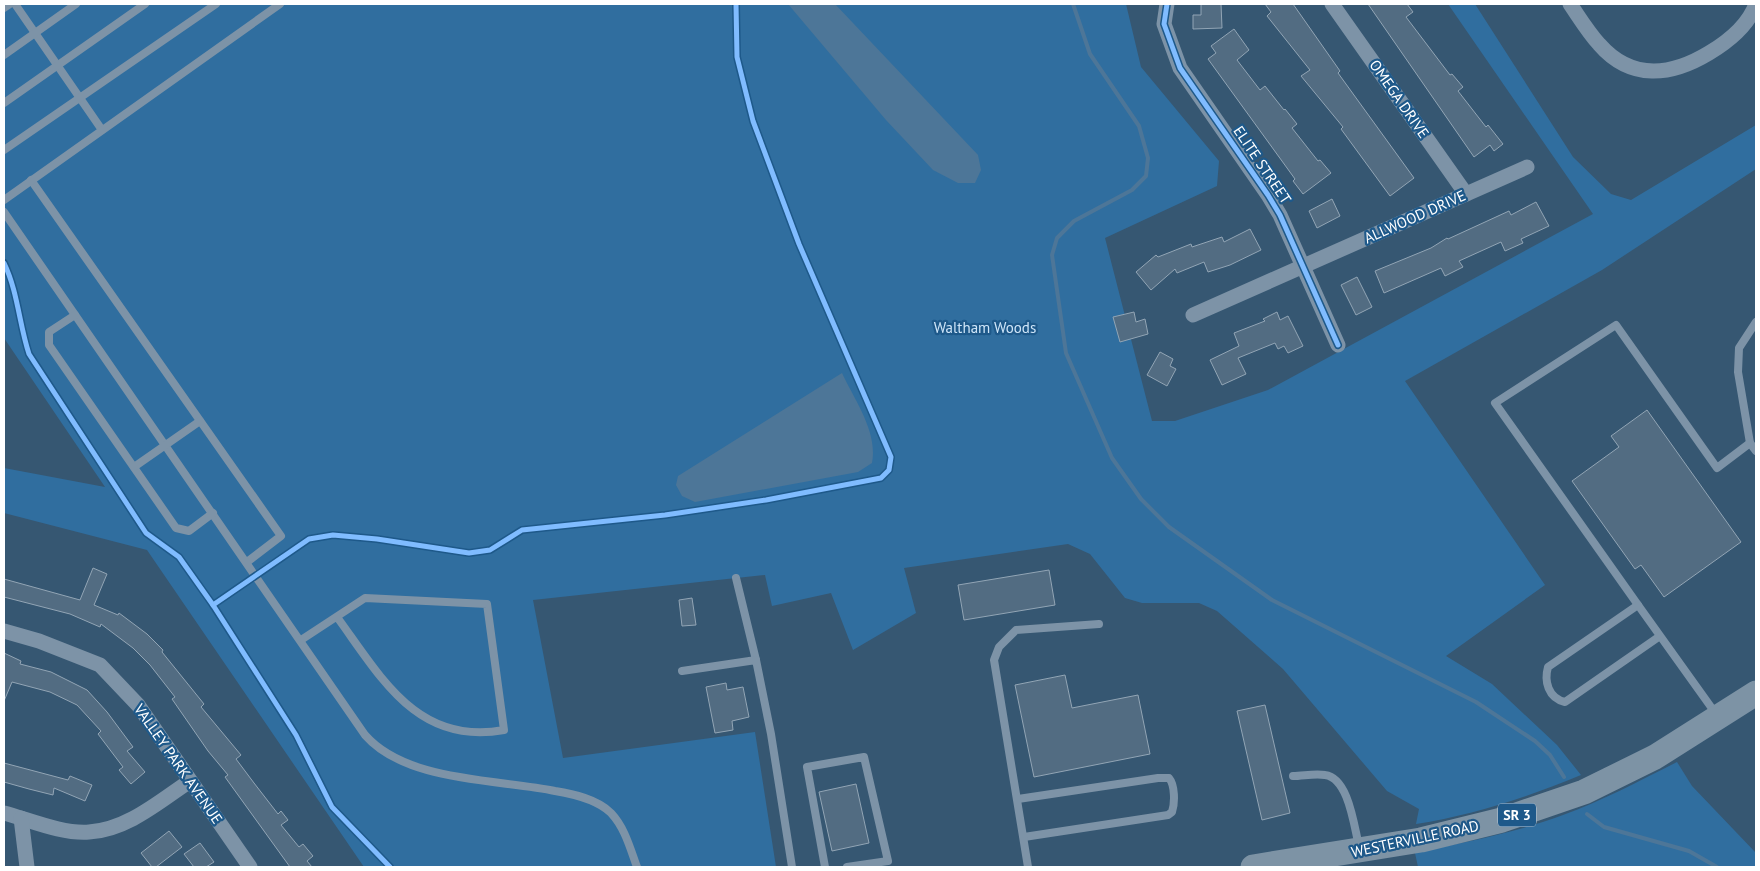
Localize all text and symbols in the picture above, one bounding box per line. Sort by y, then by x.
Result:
street label: OMEGA DRIVE [1365,56,1433,142]
street label: ELITE STREET [1229,122,1296,208]
street label: ALLWOOD DRIVE [1361,186,1469,247]
park label: Waltham Woods [934,318,1036,337]
street label: VALLEY PARK AVENUE [129,699,227,827]
road number: SR 3 [1498,804,1536,826]
street label: WESTERVILLE ROAD [1349,816,1481,861]

